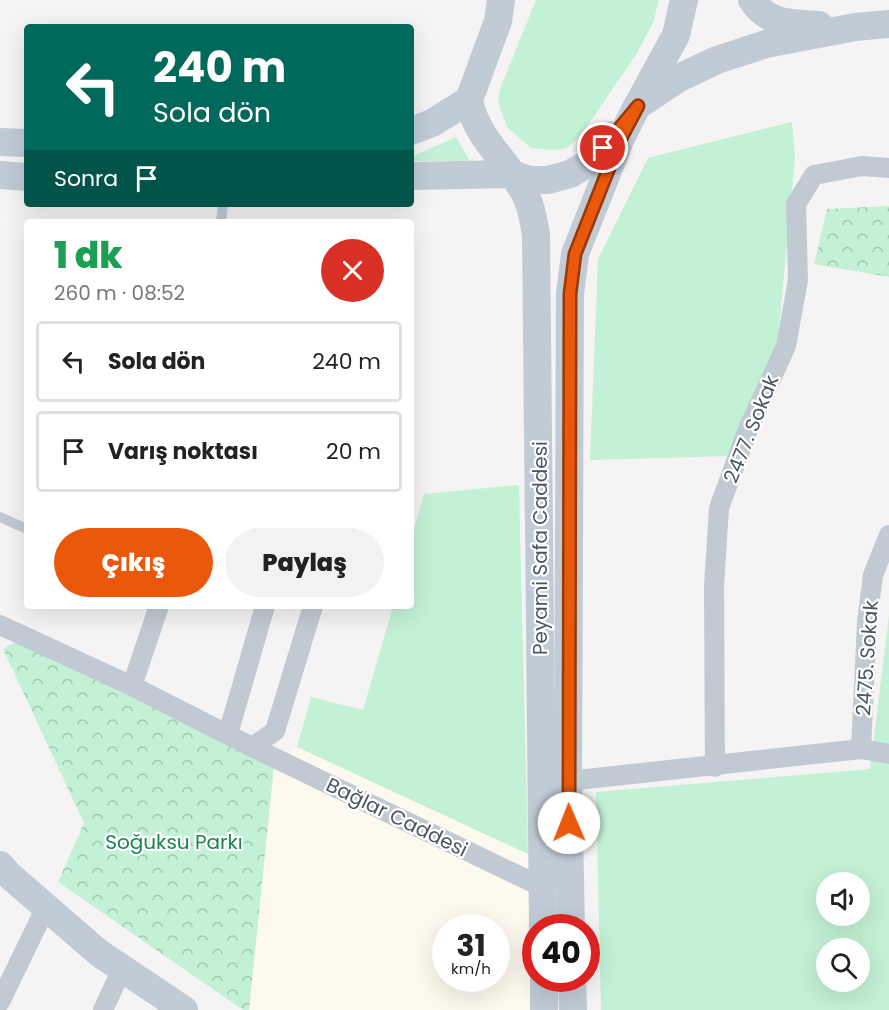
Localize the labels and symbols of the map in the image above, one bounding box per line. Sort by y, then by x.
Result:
pin [577,122,628,173]
street label: 2477. Sokak [717,370,786,487]
street label: Peyami Safa Caddesi [526,441,554,655]
street label: 2475. Sokak [849,599,885,717]
street label: Bağlar Caddesi [322,771,472,863]
position arrow [537,791,601,855]
park label: Soğuksu Parkı [105,828,243,856]
speed limit sign: 40 [522,914,600,992]

